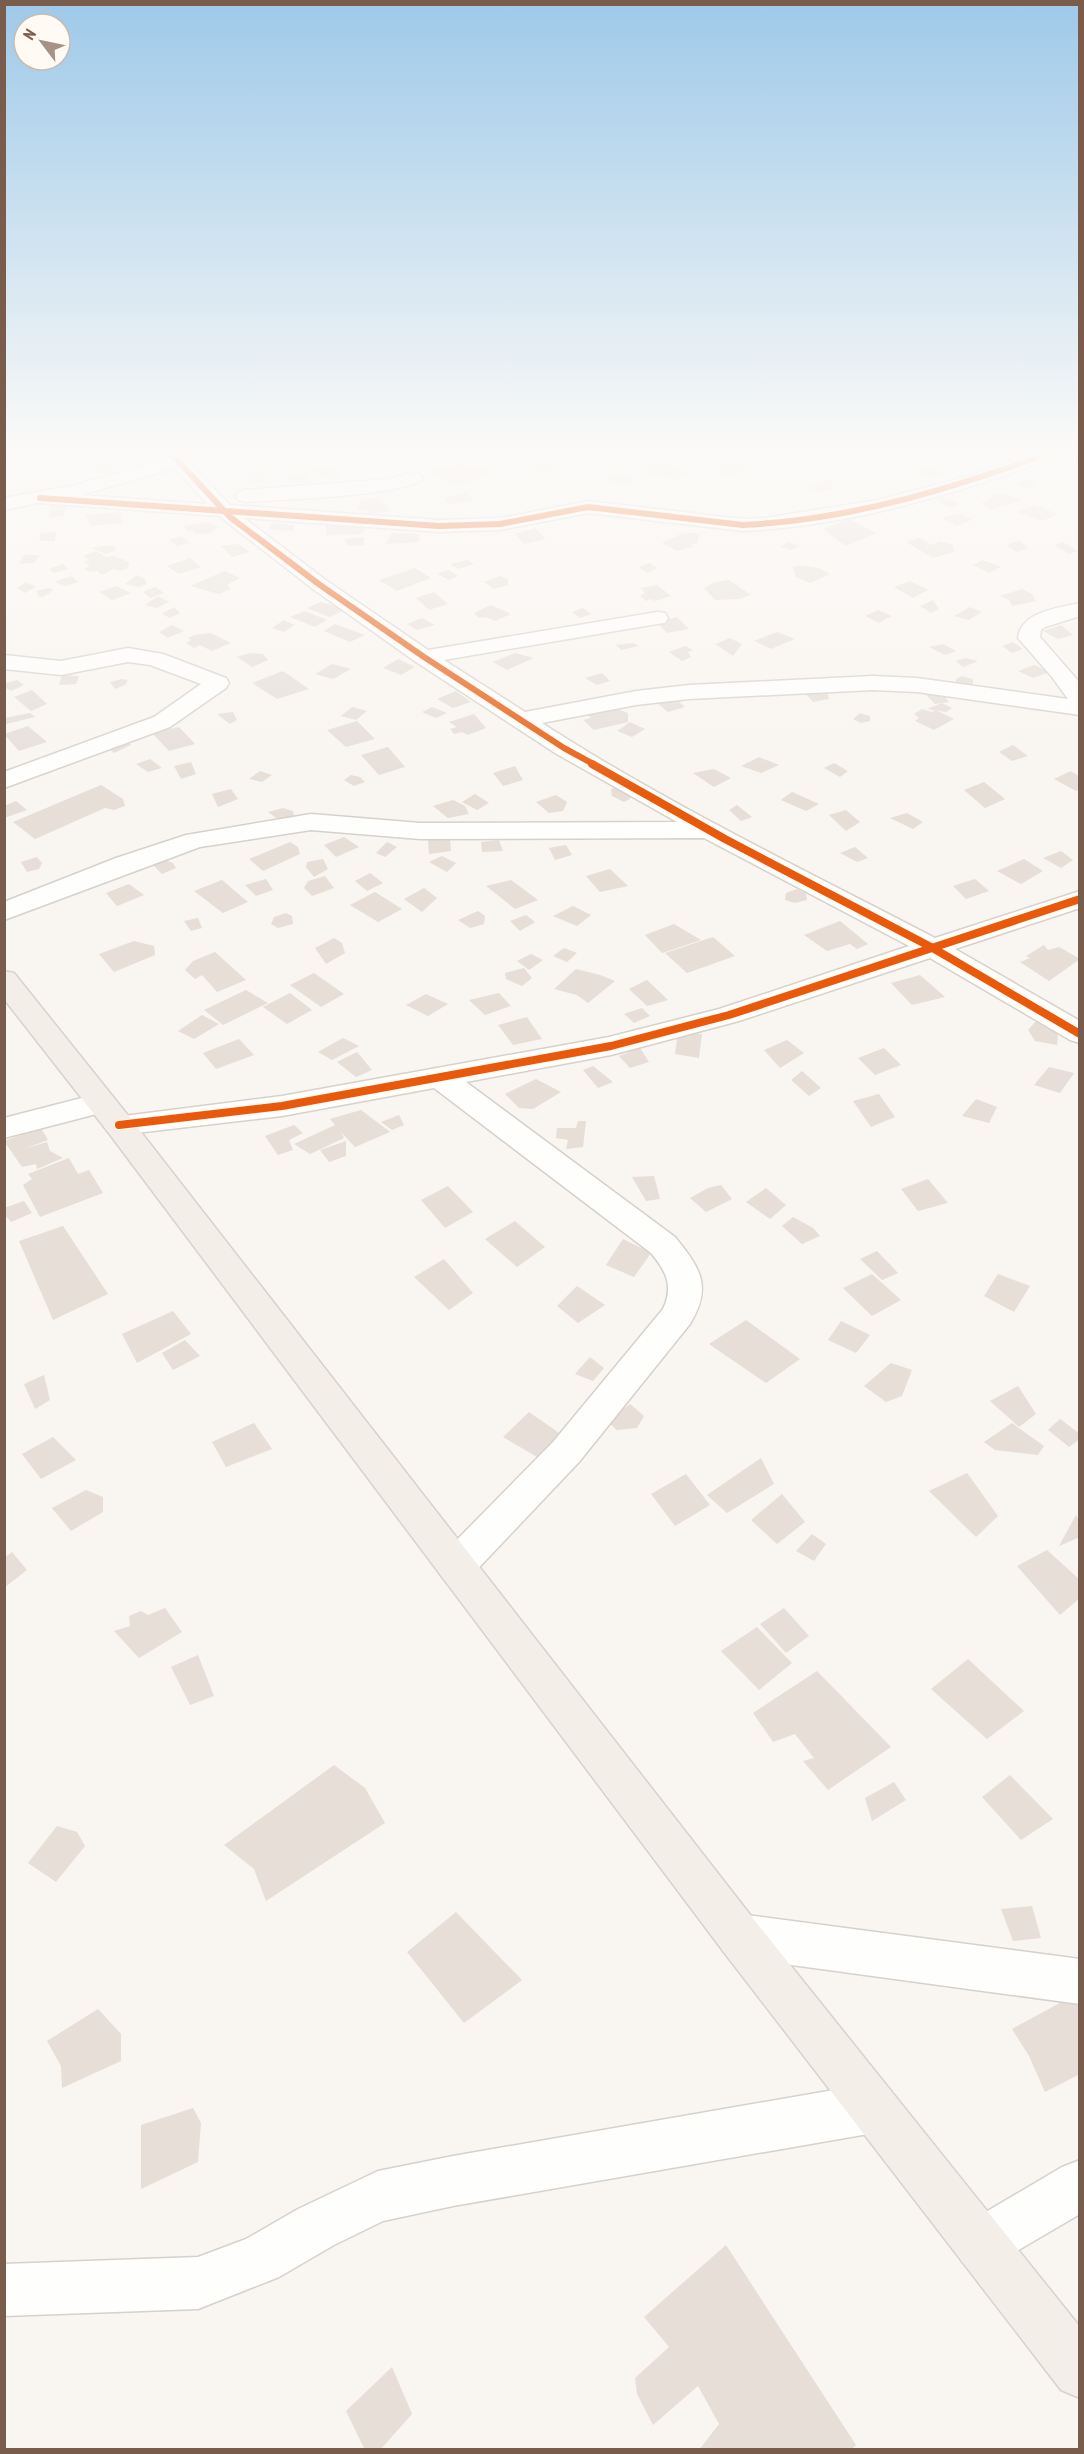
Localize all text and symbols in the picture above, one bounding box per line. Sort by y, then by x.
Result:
north arrow [12,12,72,72]
text: N [19,25,40,43]

